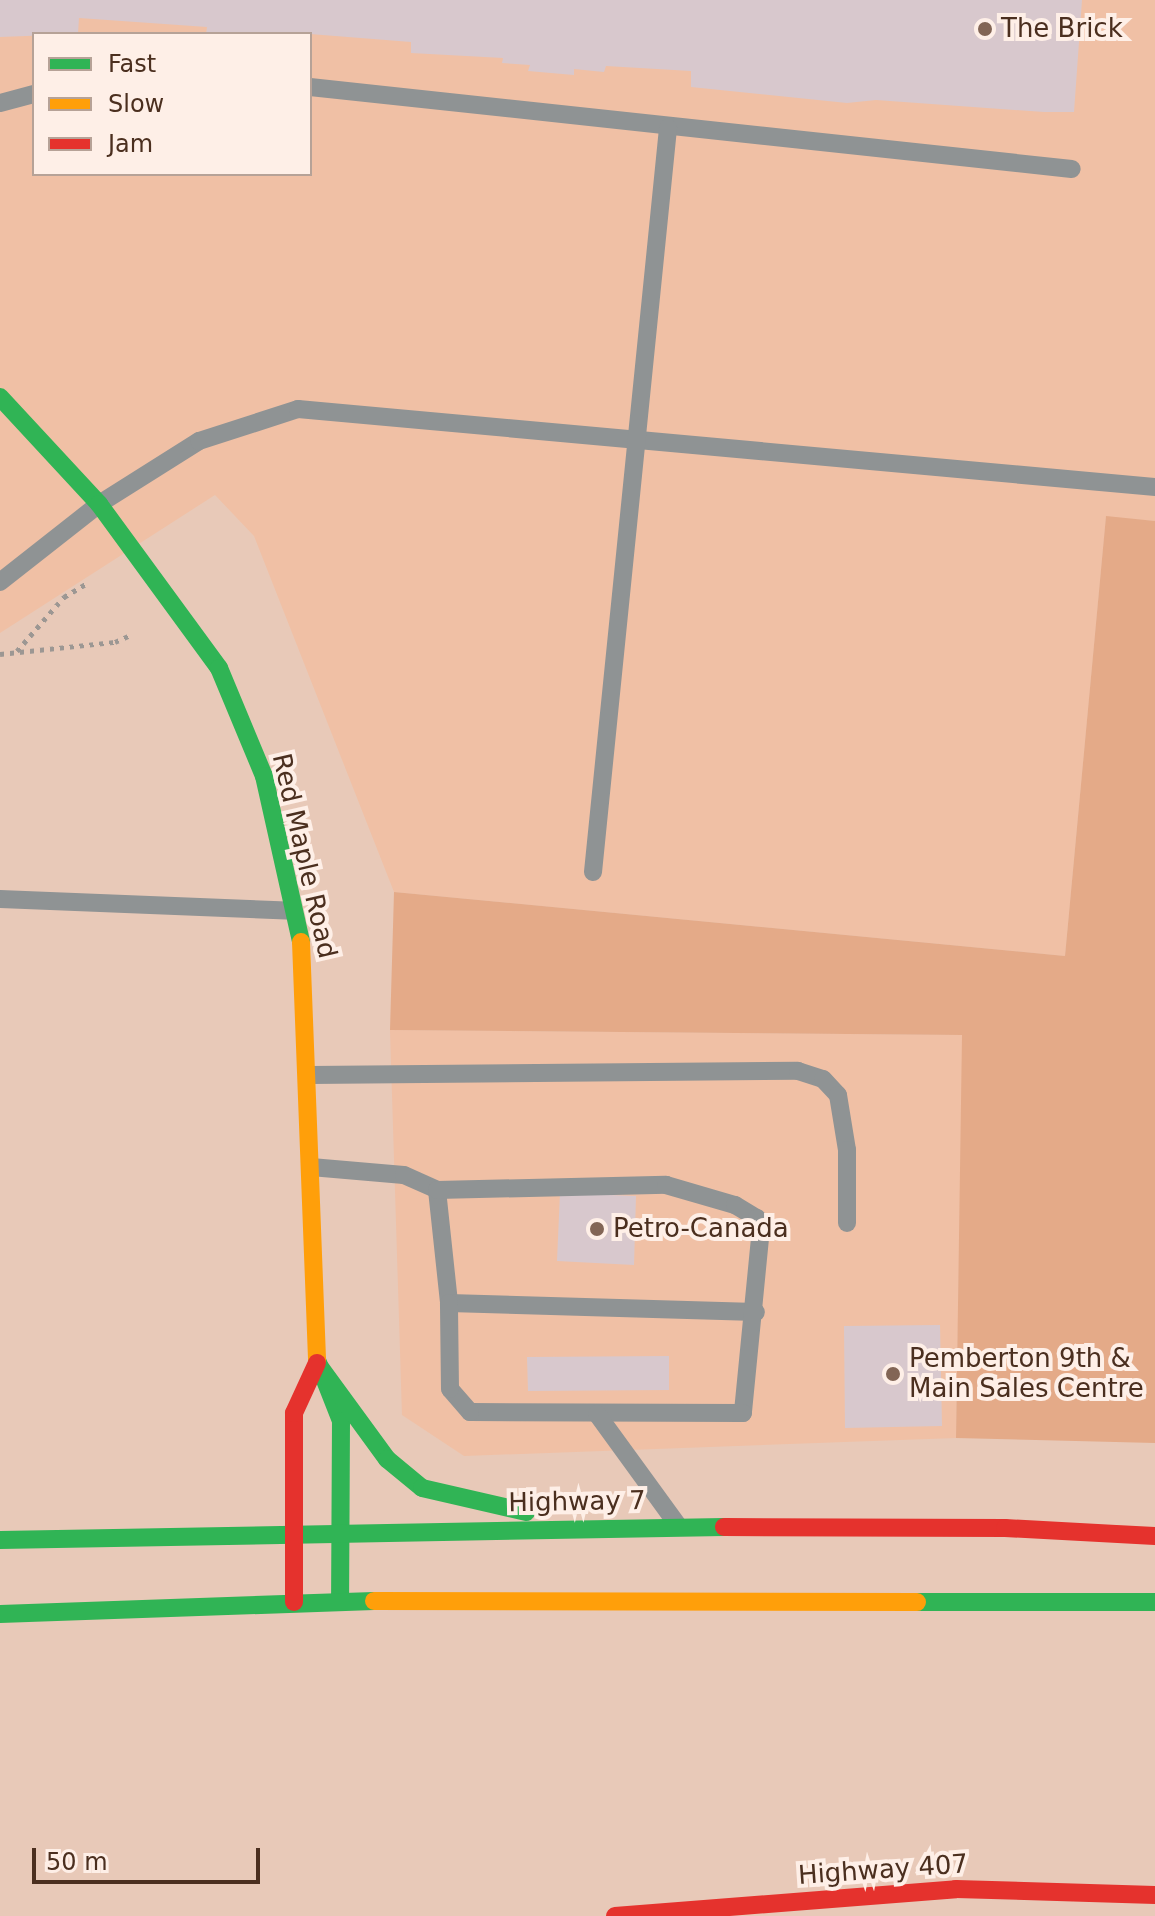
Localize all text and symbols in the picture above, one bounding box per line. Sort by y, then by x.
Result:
place label: The Brick [1001,13,1123,45]
marker: The Brick [976,20,994,38]
legend [32,32,312,176]
text: Fast [108,50,156,78]
text: Slow [108,90,164,118]
text: Jam [108,130,153,158]
street label: Red Maple Road [265,751,343,961]
place label: Petro-Canada [613,1213,789,1245]
marker: Petro-Canada [588,1220,606,1238]
place label: Pemberton 9th & Main Sales Centre [909,1343,1144,1404]
marker: Pemberton 9th & Main Sales Centre [884,1365,902,1383]
street label: Highway 7 [508,1485,646,1519]
scale bar [36,1832,264,1882]
text: 50 m [46,1848,108,1876]
street label: Highway 407 [797,1849,969,1891]

